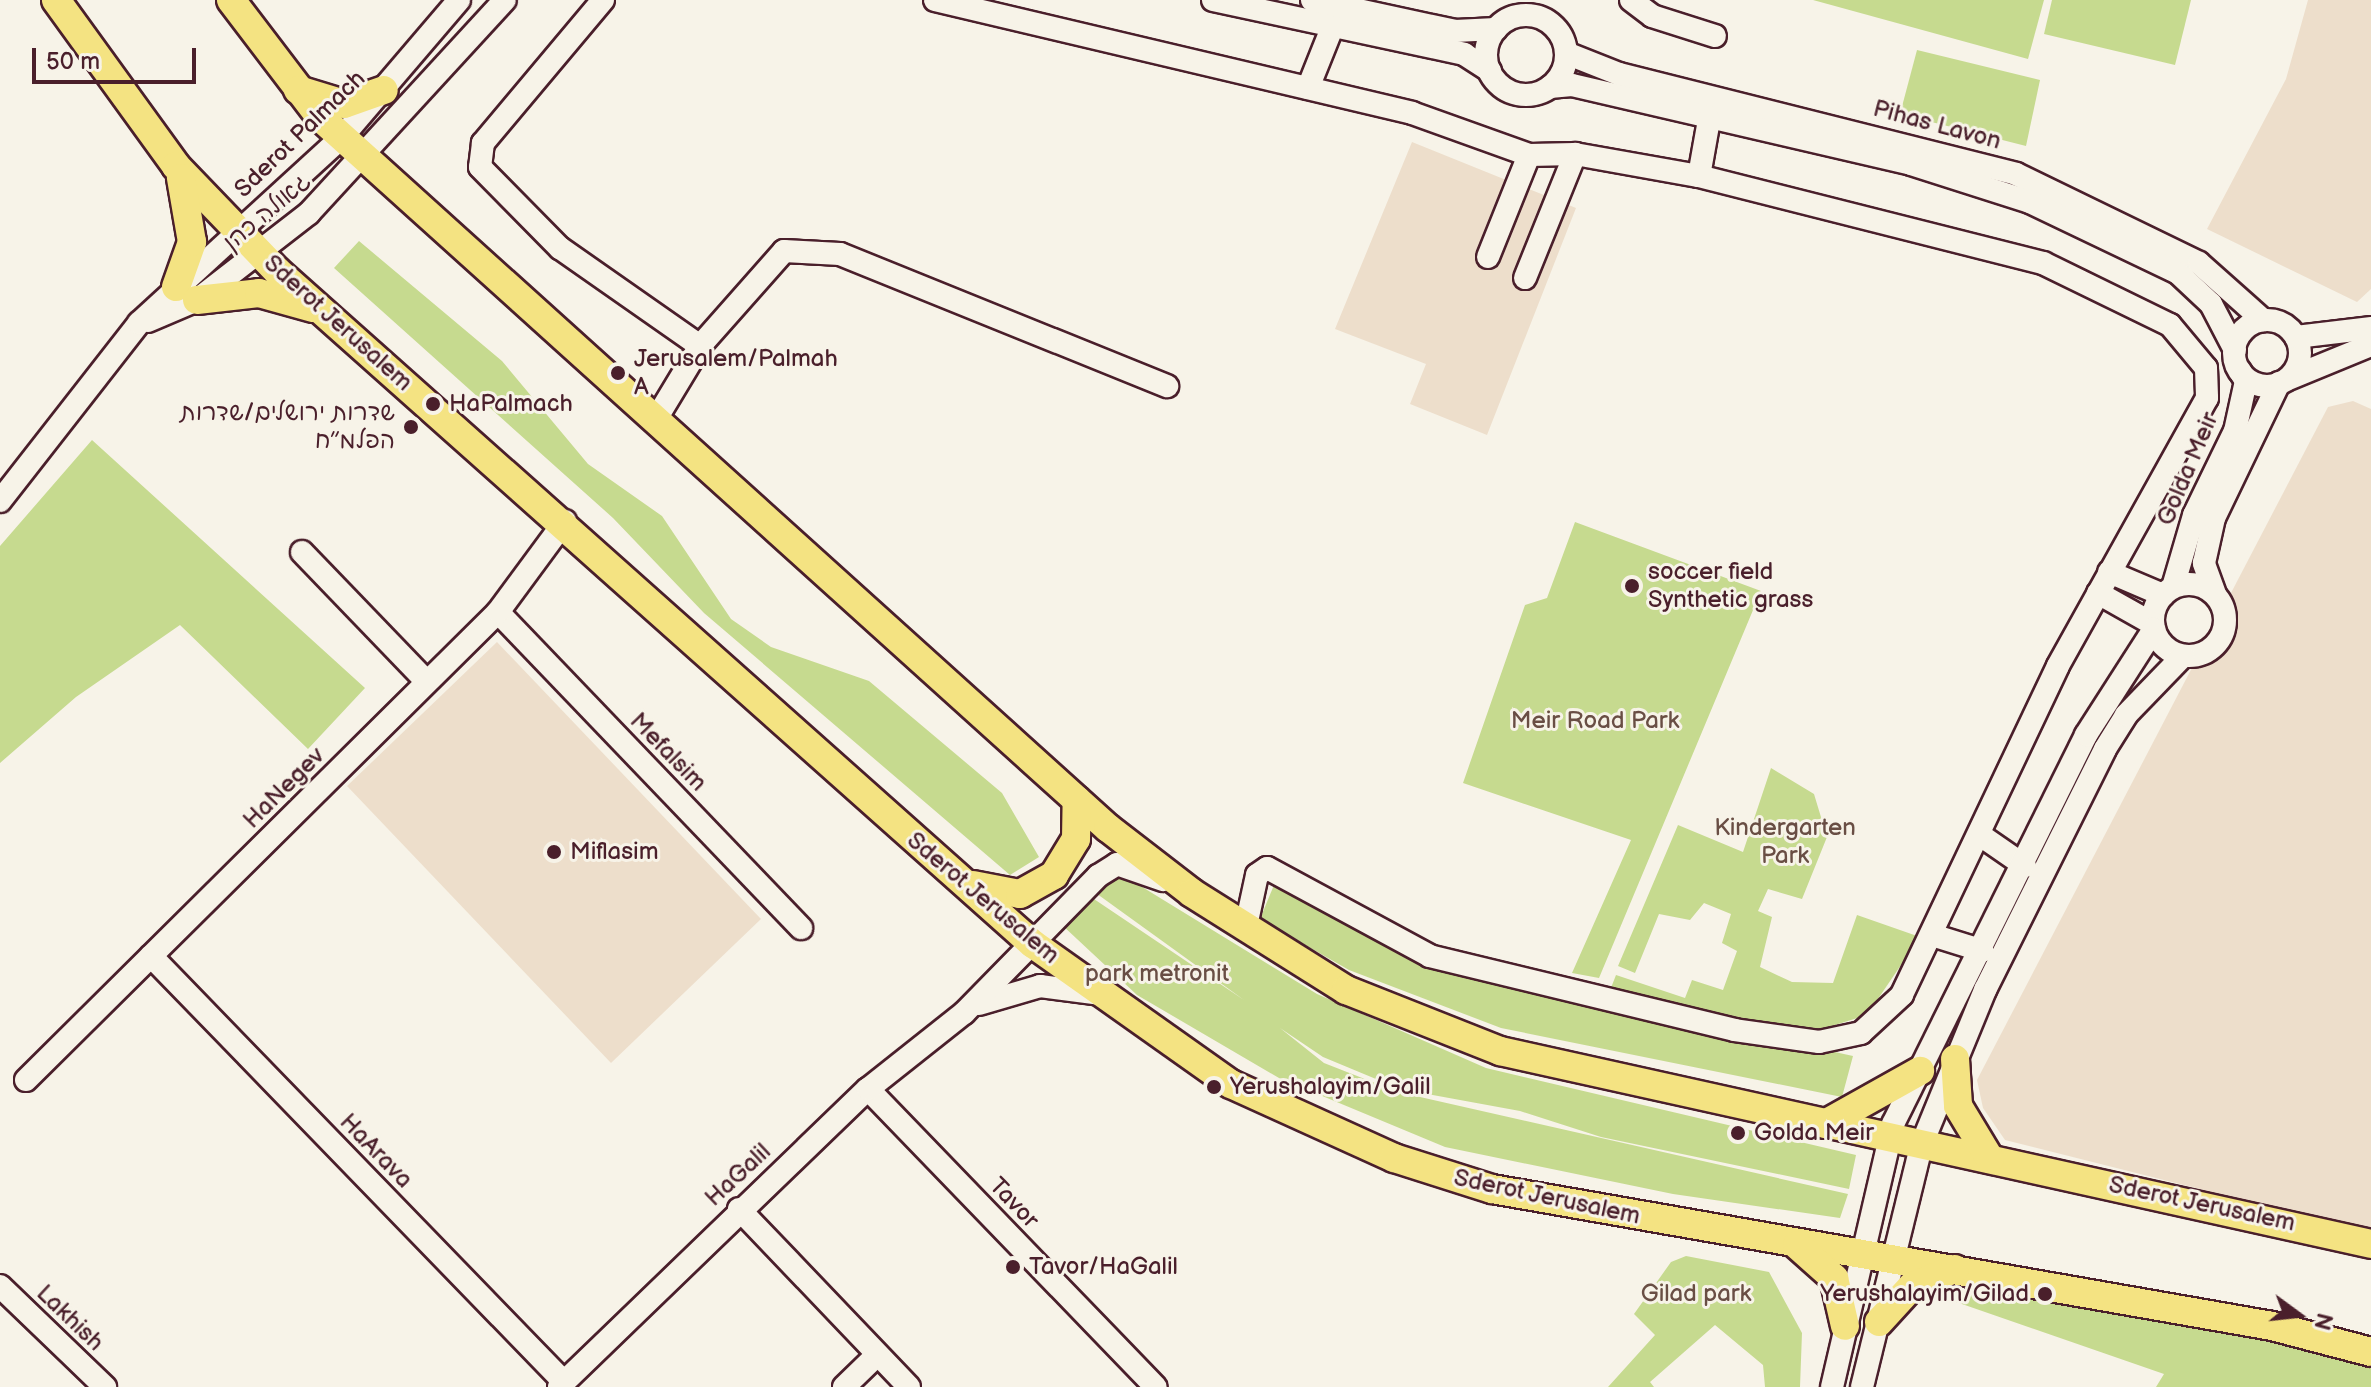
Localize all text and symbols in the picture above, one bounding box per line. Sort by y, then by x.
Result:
scale bar [36,32,200,82]
text: 50 m [46,47,100,76]
street label: Sderot Palmach [229,64,371,204]
street label: Pihas Lavon [1870,94,2004,156]
street label: גאולה כהן [217,167,317,257]
street label: Sderot Jerusalem [257,248,419,398]
place label: Jerusalem/Palmah A [634,345,838,401]
marker: Jerusalem/Palmah A [609,364,627,382]
place label: HaPalmach [449,390,573,418]
marker: HaPalmach [424,395,442,413]
place label: שדרות ירושלים/שדרות הפלמ״ח [180,399,395,455]
street label: Golda Meir [2151,408,2225,530]
marker: שדרות ירושלים/שדרות הפלמ״ח [402,418,420,436]
place label: soccer field Synthetic grass [1648,558,1813,614]
marker: soccer field Synthetic grass [1623,577,1641,595]
street label: Mefalsim [624,707,712,797]
park label: Meir Road Park [1511,707,1679,735]
street label: HaNegev [237,741,331,835]
park label: Kindergarten Park [1714,814,1856,870]
street label: Sderot Jerusalem [901,826,1065,970]
place label: Miflasim [570,838,659,866]
marker: Miflasim [545,843,563,861]
park label: park metronit [1085,960,1229,988]
place label: Yerushalayim/Galil [1230,1073,1431,1101]
marker: Yerushalayim/Galil [1205,1078,1223,1096]
street label: HaArava [334,1108,418,1194]
place label: Golda Meir [1754,1119,1874,1147]
marker: Golda Meir [1729,1124,1747,1142]
street label: HaGalil [699,1138,777,1212]
street label: Sderot Jerusalem [1451,1163,1643,1231]
street label: Sderot Jerusalem [2106,1170,2298,1238]
street label: Tavor [983,1172,1045,1234]
place label: Tavor/HaGalil [1029,1253,1178,1281]
marker: Tavor/HaGalil [1004,1258,1022,1276]
north arrow [2259,1275,2339,1355]
street label: Lakhish [30,1279,110,1357]
park label: Gilad park [1641,1280,1751,1308]
place label: Yerushalayim/Gilad [1820,1280,2029,1308]
marker: Yerushalayim/Gilad [2036,1285,2054,1303]
text: N [2307,1310,2338,1333]

